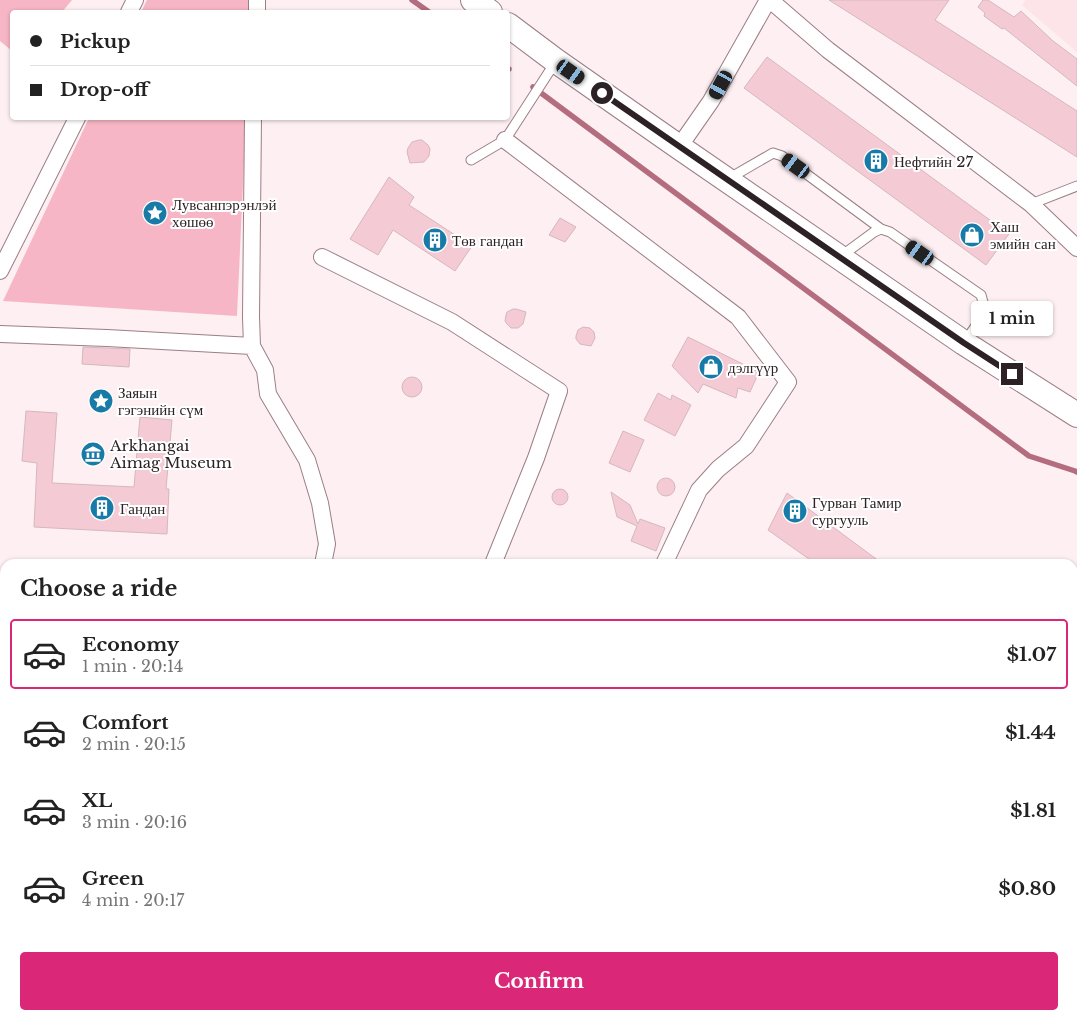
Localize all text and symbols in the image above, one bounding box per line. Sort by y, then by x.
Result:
text: Pickup [60,30,131,53]
car [554,57,587,87]
car [707,68,734,102]
text: Drop-off [60,78,149,101]
route start [591,82,613,104]
building icon: Нефтийн 27 [863,148,889,174]
car [779,151,812,181]
place label: Нефтийн 27 [894,152,974,171]
place label: Лувсанпэрэнлэй хөшөө [172,195,277,231]
place icon: Лувсанпэрэнлэй хөшөө [142,200,168,226]
place label: Хаш эмийн сан [990,217,1056,253]
shop icon: Хаш эмийн сан [959,222,985,248]
building icon: Төв гандан [422,227,448,253]
place label: Төв гандан [452,231,523,250]
car [903,238,936,268]
callout: 1 min [971,302,1053,336]
text: 1 min [989,308,1035,328]
shop icon: дэлгүүр [698,354,724,380]
place label: дэлгүүр [728,358,778,377]
route end [1001,363,1023,385]
place label: Заяын гэгэнийн сүм [118,383,204,419]
place icon: Заяын гэгэнийн сүм [88,388,114,414]
place label: Arkhangai Aimag Museum [109,436,232,472]
museum icon: Arkhangai Aimag Museum [80,441,106,467]
place label: Гурван Тамир сургууль [812,493,901,529]
building icon: Гандан [89,495,115,521]
building icon: Гурван Тамир сургууль [782,498,808,524]
place label: Гандан [120,499,165,518]
text: Choose a ride [20,575,177,602]
icon: car [22,632,67,677]
text: Economy [82,633,179,656]
text: $1.07 [1007,643,1056,666]
text: 1 min · 20:14 [82,656,183,676]
icon: car [22,710,67,755]
text: Comfort [82,711,169,734]
text: $1.44 [1005,721,1056,744]
text: 2 min · 20:15 [82,734,186,754]
icon: car [22,788,67,833]
text: XL [82,789,112,812]
text: $1.81 [1010,799,1056,822]
text: 3 min · 20:16 [82,812,187,832]
icon: car [22,866,67,911]
text: Green [82,867,144,890]
text: $0.80 [998,877,1056,900]
text: 4 min · 20:17 [82,890,184,910]
button: Confirm [20,952,1058,1010]

